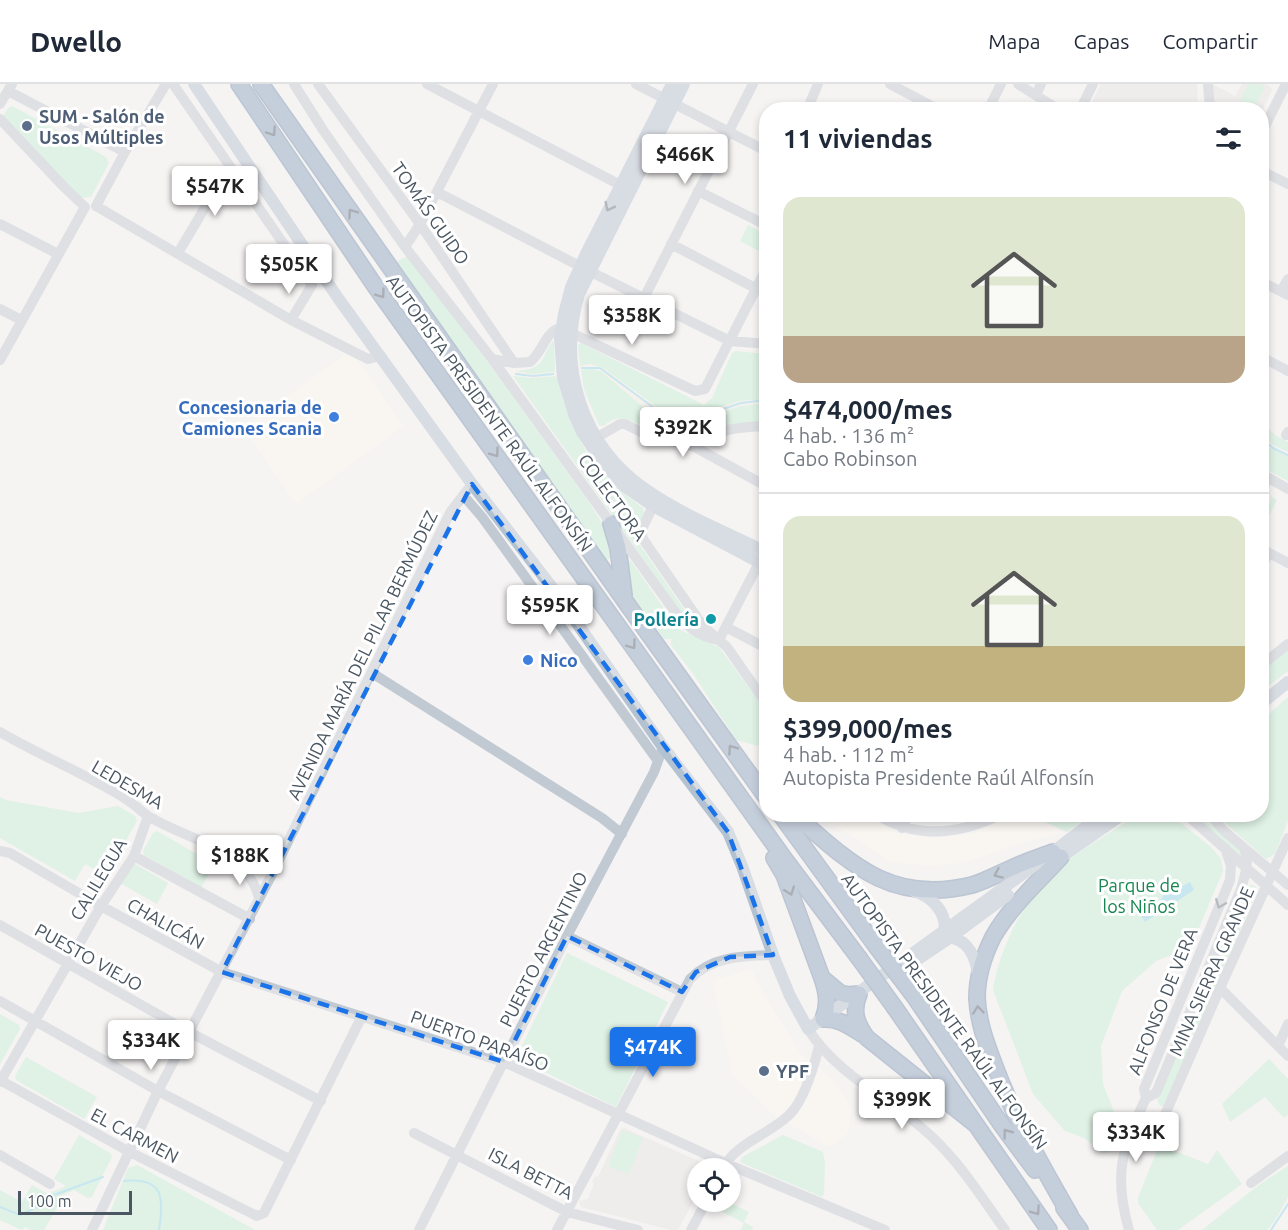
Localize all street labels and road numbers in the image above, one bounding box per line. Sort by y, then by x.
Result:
street label: TOMÁS GUIDO [388,157,475,268]
street label: AUTOPISTA PRESIDENTE RAÚL ALFONSÍN [383,271,598,555]
street label: COLECTORA [575,450,651,544]
street label: AVENIDA MARÍA DEL PILAR BERMÚDEZ [282,507,441,803]
street label: LEDESMA [89,756,167,813]
street label: CALILEGUA [66,834,130,923]
street label: PUERTO ARGENTINO [495,868,591,1030]
street label: AUTOPISTA PRESIDENTE RAÚL ALFONSÍN [838,869,1053,1153]
street label: MINA SIERRA GRANDE [1165,883,1257,1059]
street label: CHALICÁN [124,893,209,952]
street label: PUESTO VIEJO [32,919,146,995]
street label: ALFONSO DE VERA [1123,924,1201,1077]
street label: PUERTO PARAÍSO [408,1005,552,1074]
street label: EL CARMEN [88,1104,182,1166]
street label: ISLA BETTA [485,1143,577,1203]

